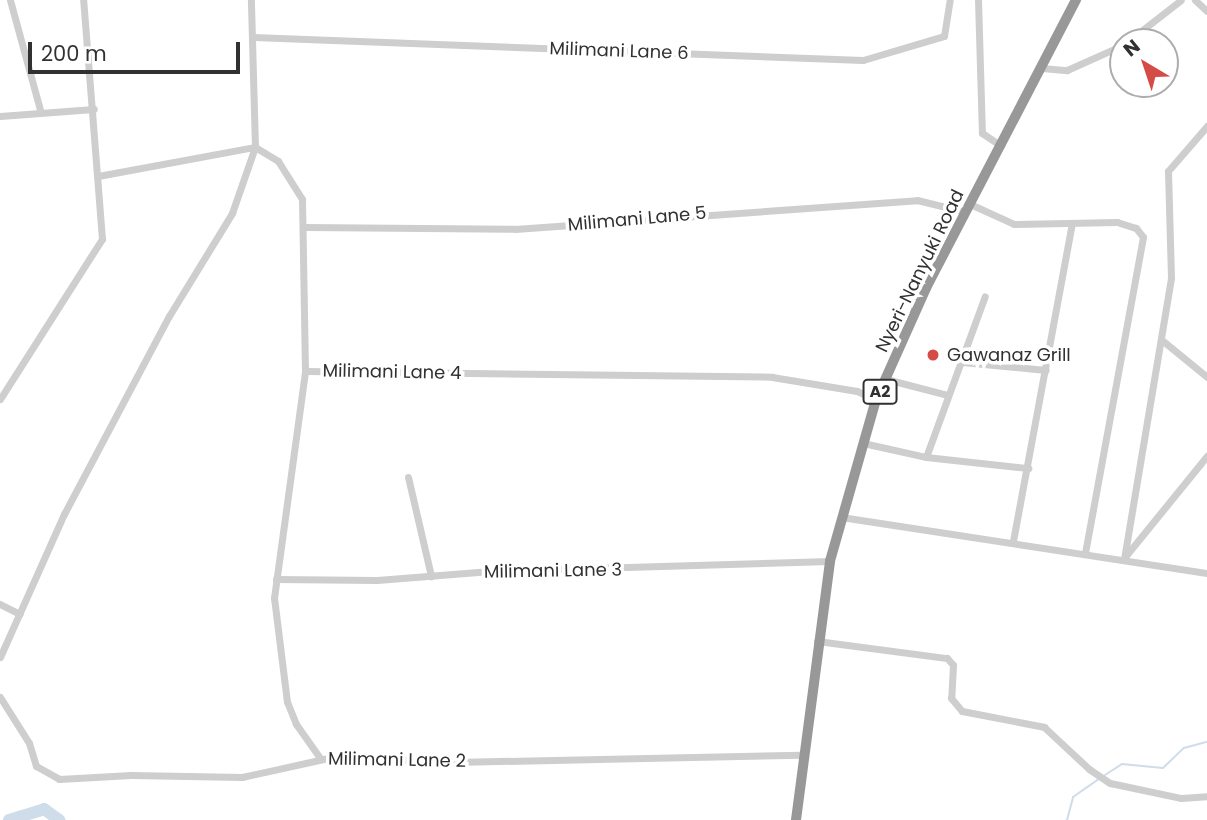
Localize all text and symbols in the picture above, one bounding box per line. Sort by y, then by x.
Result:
scale bar [32,28,243,72]
north arrow [1109,28,1179,98]
text: N [1118,33,1146,63]
street label: Milimani Lane 6 [549,38,689,64]
text: 200 m [41,39,107,68]
street label: Nyeri-Nanyuki Road [871,186,969,356]
street label: Milimani Lane 5 [567,202,707,236]
place label: Gawanaz Grill [947,344,1071,366]
marker: Gawanaz Grill [925,347,941,363]
street label: Milimani Lane 4 [322,360,462,384]
road number: A2 [862,380,898,404]
street label: Milimani Lane 3 [484,559,622,583]
street label: Milimani Lane 2 [328,748,466,772]

